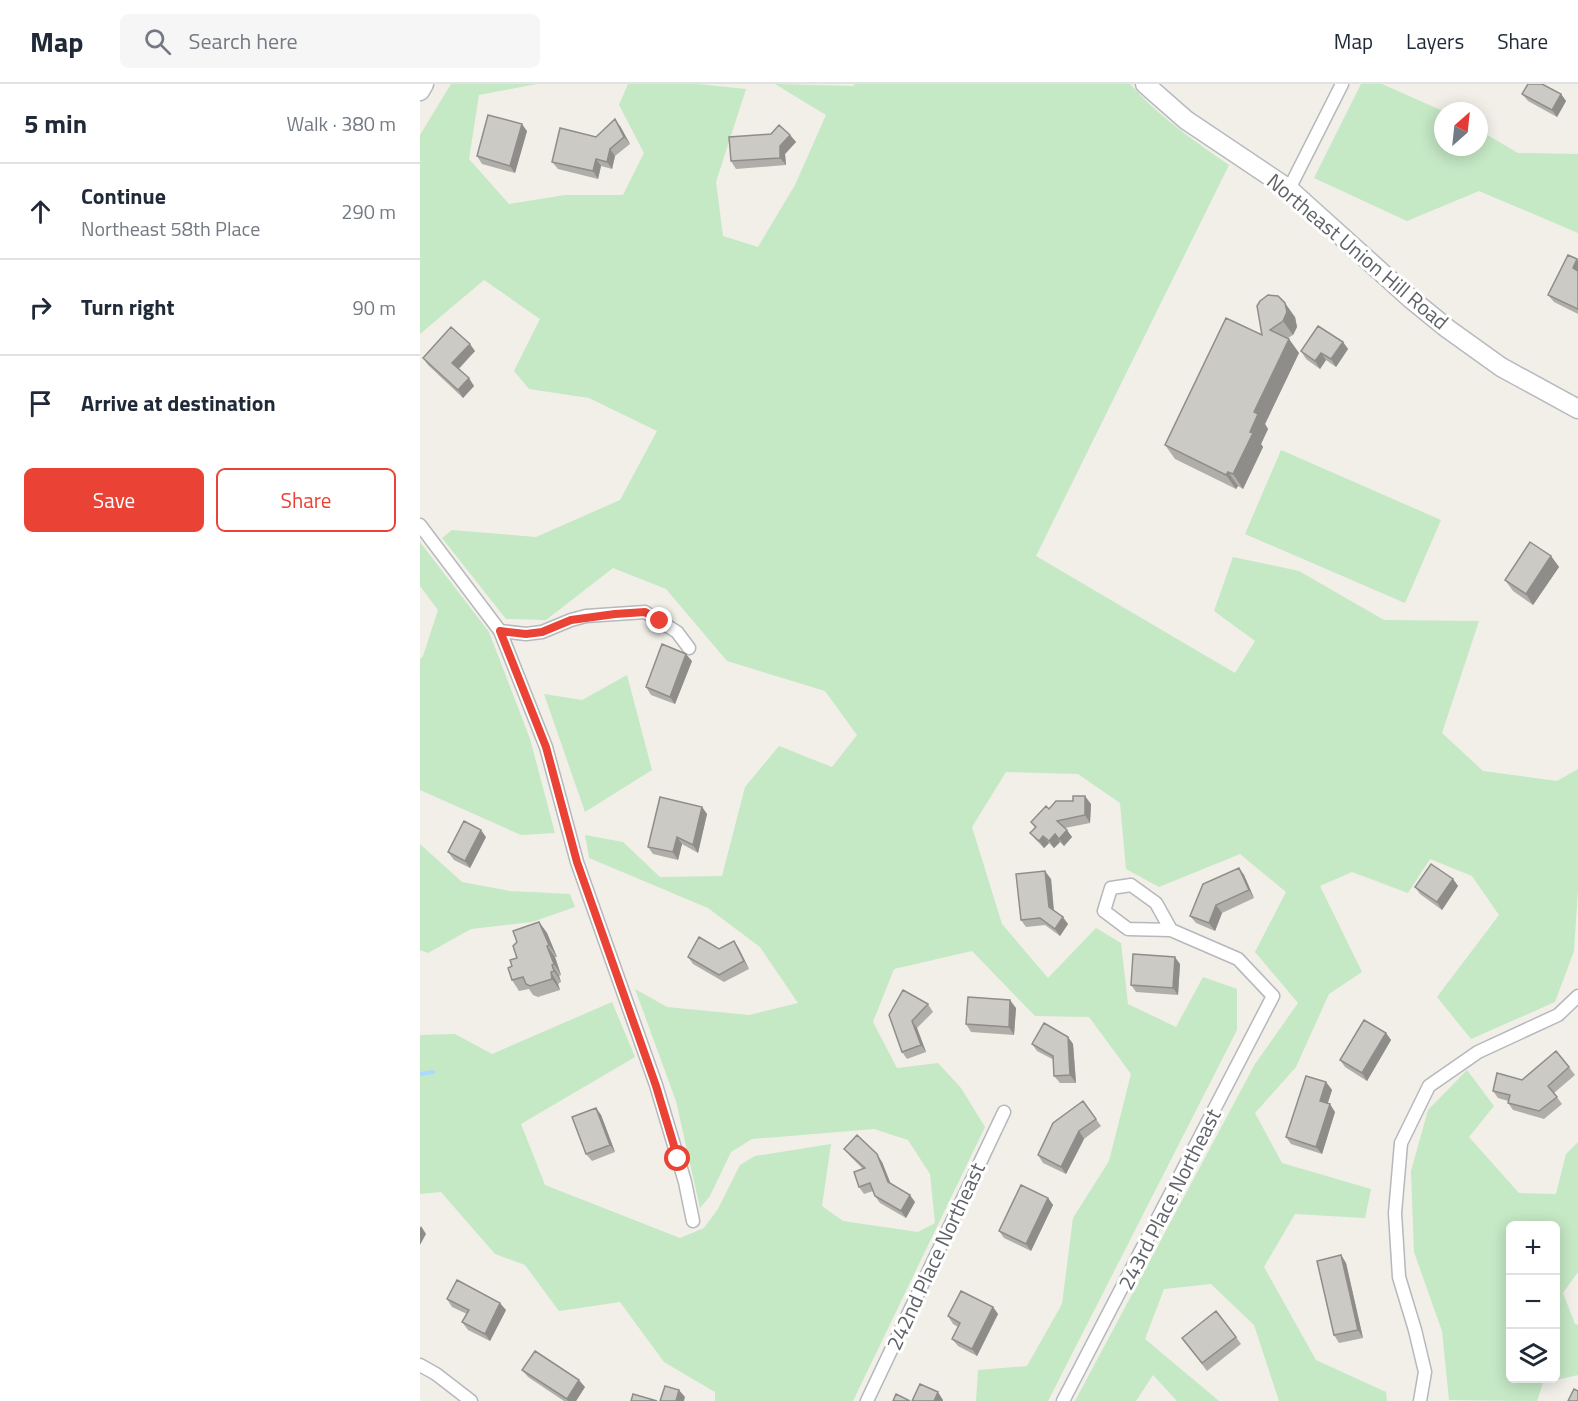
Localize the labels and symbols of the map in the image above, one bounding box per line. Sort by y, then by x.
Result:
north arrow [1434,102,1488,156]
street label: Northeast Union Hill Road [1260,165,1456,337]
route end [646,607,672,633]
street label: 243rd Place Northeast [1109,1102,1229,1295]
route start [664,1145,690,1171]
street label: 242nd Place Northeast [877,1156,993,1355]

